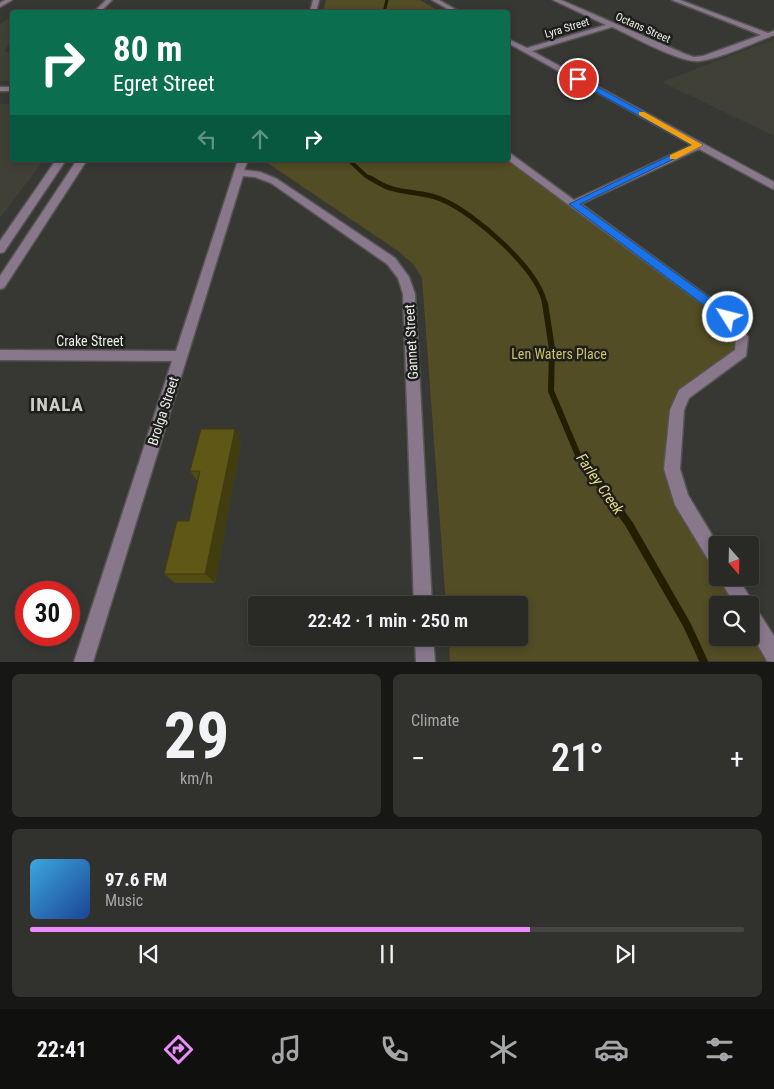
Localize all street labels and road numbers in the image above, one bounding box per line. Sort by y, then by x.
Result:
street label: Octans Street [613,10,673,46]
street label: Lyra Street [543,15,591,41]
street label: Gannet Street [401,304,421,380]
street label: Crake Street [56,333,124,349]
street label: Brolga Street [144,374,182,448]

